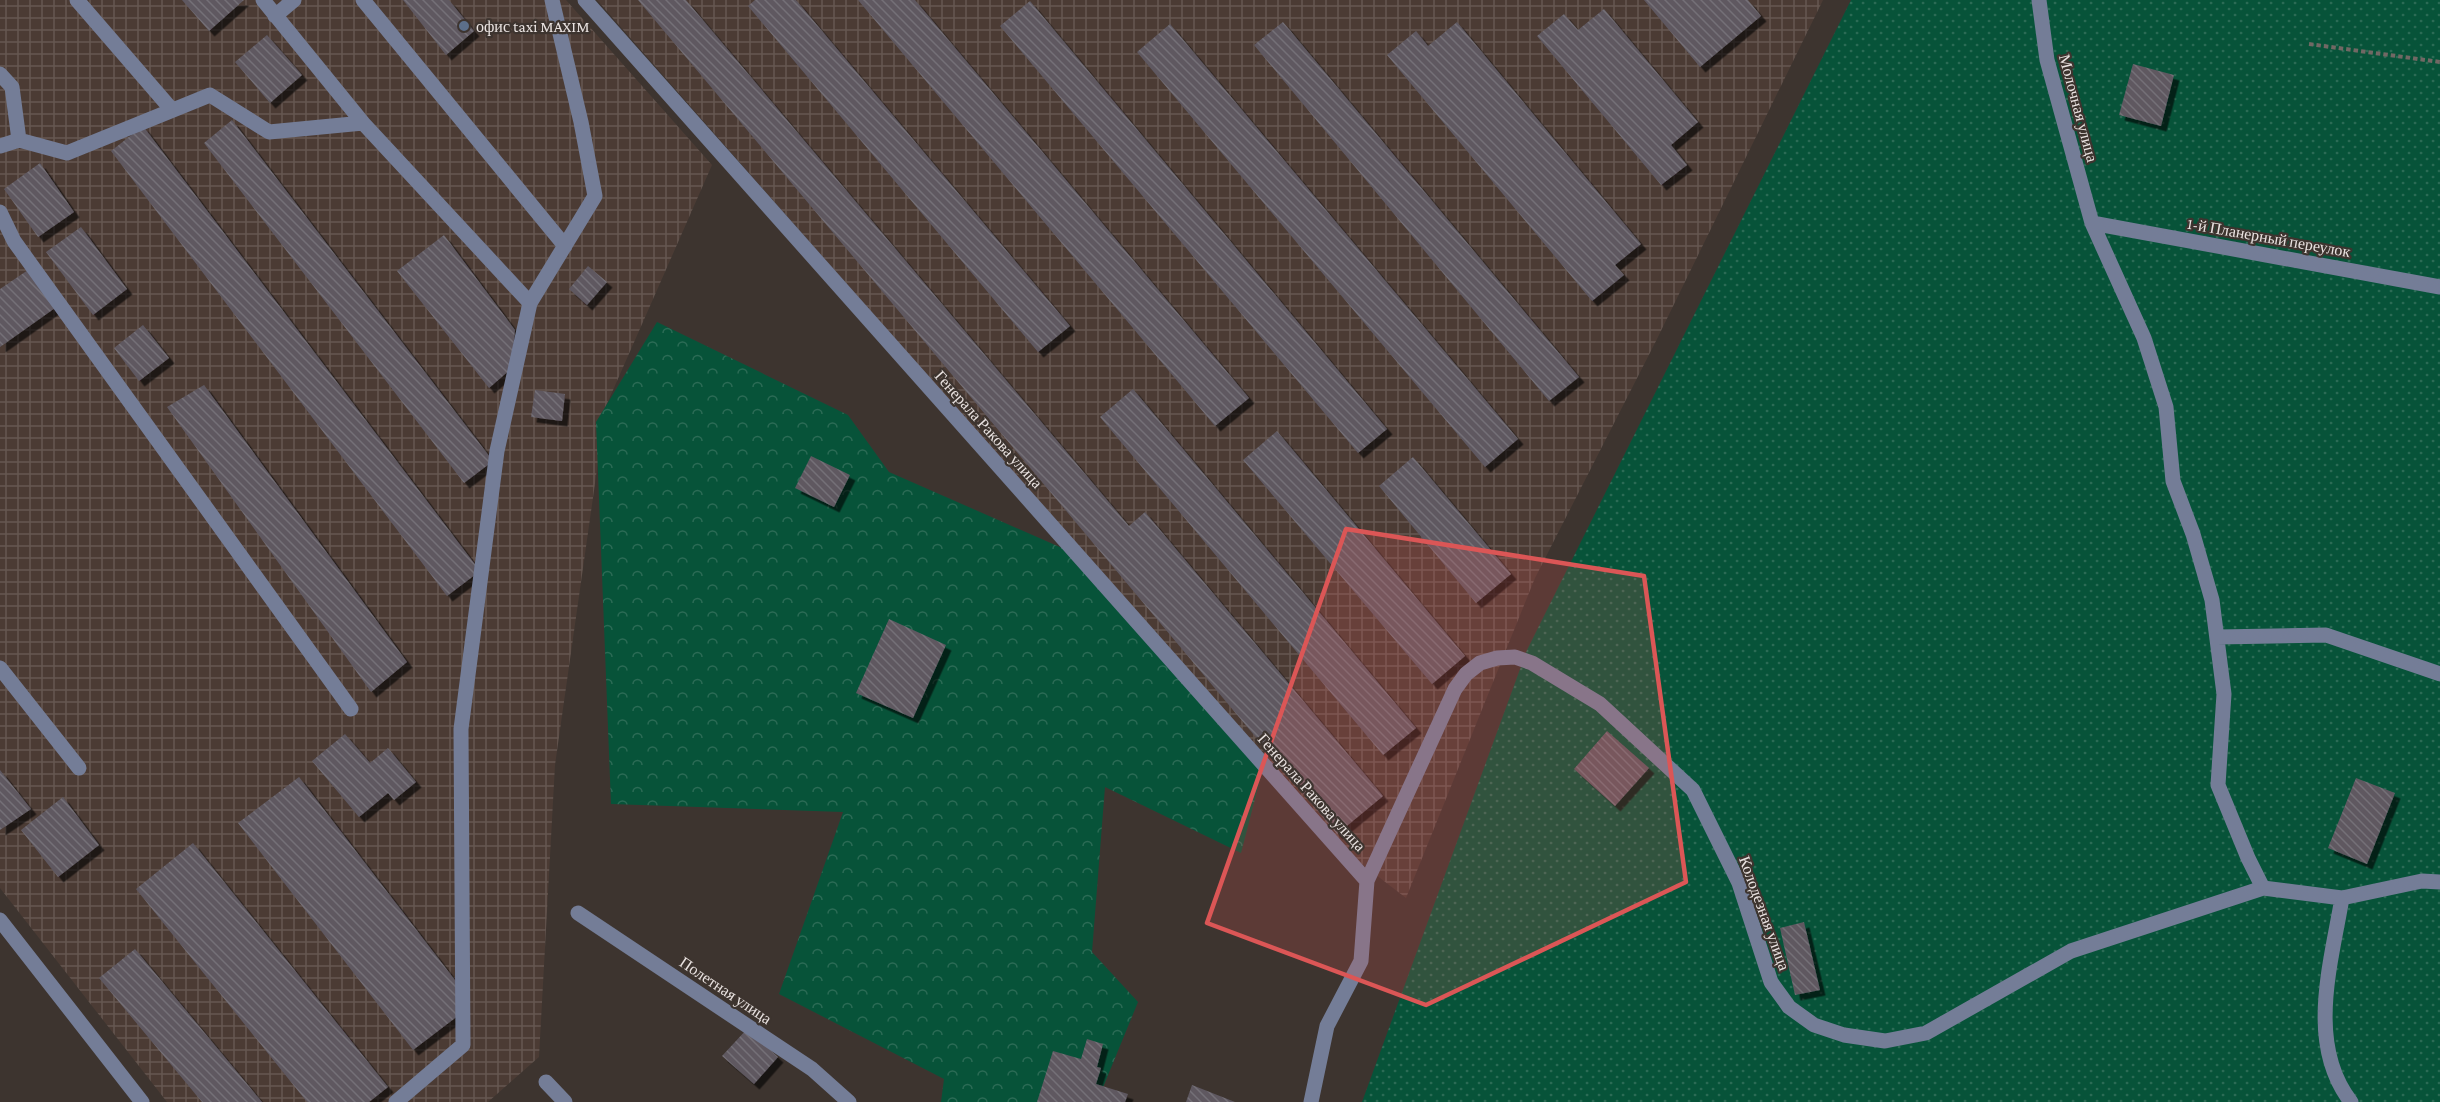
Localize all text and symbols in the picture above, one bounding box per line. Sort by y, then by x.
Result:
place label: офис taxi MAXIM [476,18,589,36]
marker: офис taxi MAXIM [457,19,471,33]
street label: Молочная улица [2055,52,2101,164]
street label: 1-й Планерный переулок [2186,215,2352,261]
street label: Генерала Ракова улица [931,367,1046,492]
street label: Генерала Ракова улица [1254,730,1369,855]
street label: Колодезная улица [1735,854,1793,973]
street label: Полетная улица [676,953,775,1028]

